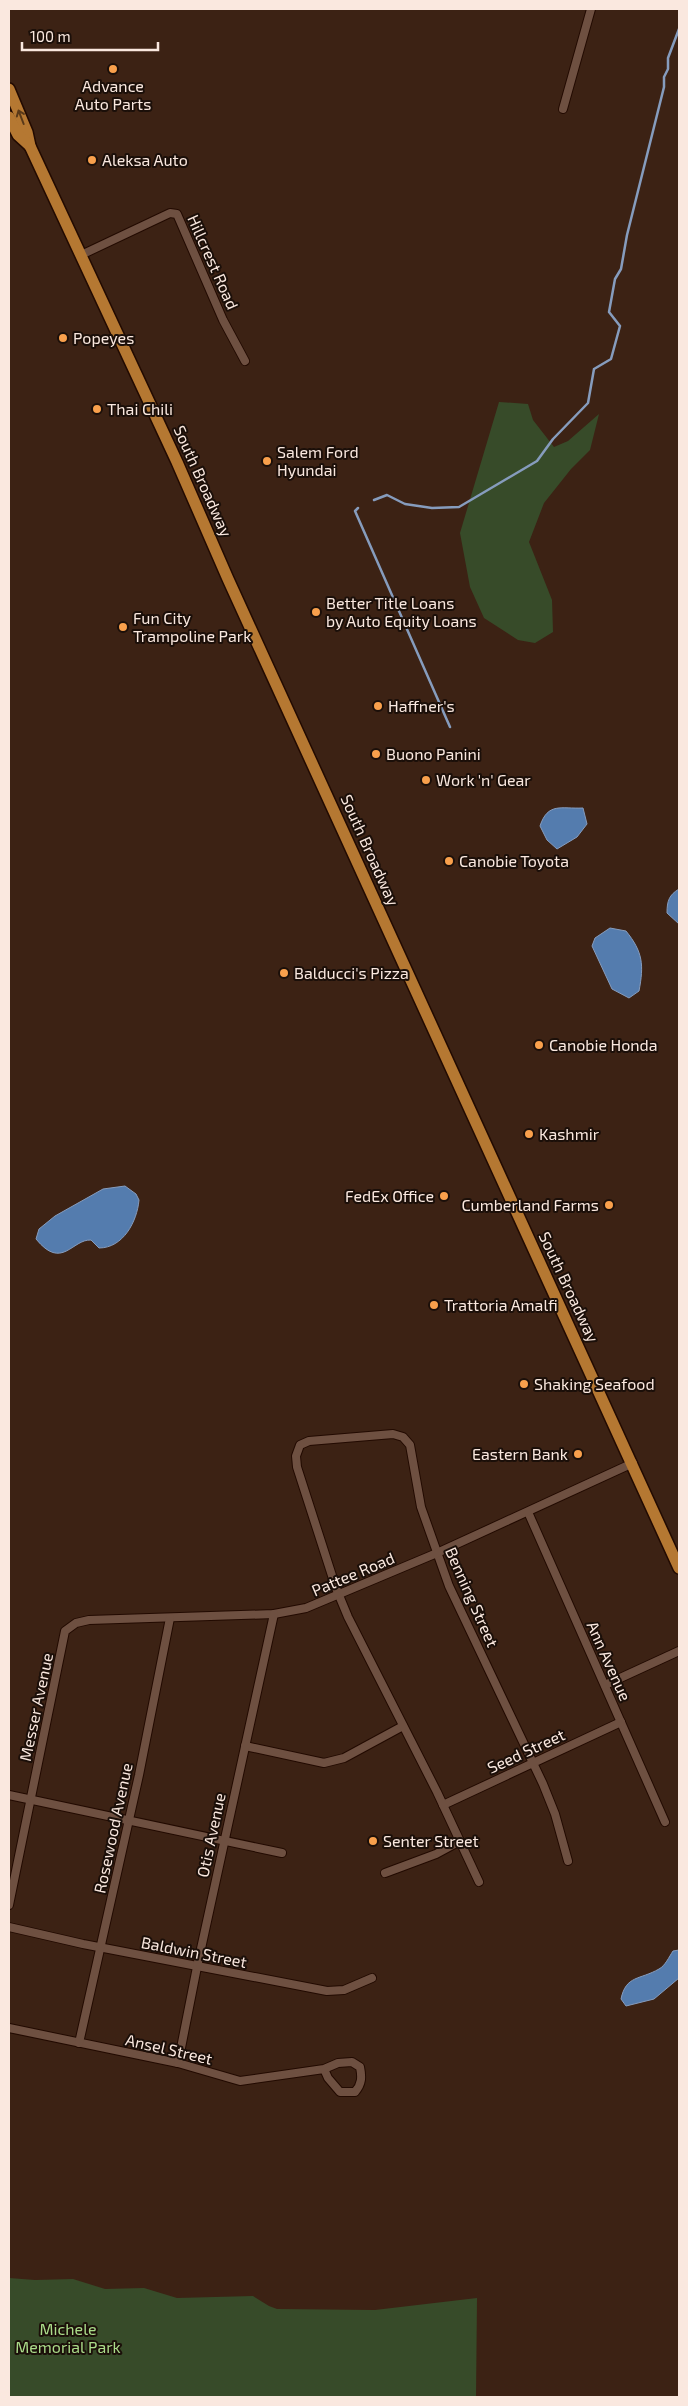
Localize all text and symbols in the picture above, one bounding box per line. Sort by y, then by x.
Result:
scale bar [22,20,159,52]
text: 100 m [30,27,71,45]
marker: Advance Auto Parts [107,63,119,75]
place label: Advance Auto Parts [75,76,151,113]
one-way arrow [16,110,25,125]
place label: Aleksa Auto [102,150,188,169]
marker: Aleksa Auto [86,154,98,166]
street label: Hillcrest Road [184,212,243,312]
place label: Popeyes [73,328,134,347]
marker: Popeyes [57,332,69,344]
place label: Thai Chili [107,399,173,418]
marker: Thai Chili [91,403,103,415]
street label: South Broadway [170,422,237,540]
place label: Salem Ford Hyundai [277,442,359,479]
marker: Salem Ford Hyundai [261,455,273,467]
place label: Better Title Loans by Auto Equity Loans [326,593,477,630]
marker: Better Title Loans by Auto Equity Loans [310,606,322,618]
place label: Fun City Trampoline Park [133,608,251,645]
marker: Fun City Trampoline Park [117,621,129,633]
place label: Haffner's [388,696,455,715]
marker: Haffner's [372,700,384,712]
place label: Buono Panini [386,744,481,763]
marker: Buono Panini [370,748,382,760]
place label: Work 'n' Gear [436,770,531,789]
marker: Work 'n' Gear [420,774,432,786]
street label: South Broadway [337,791,404,909]
place label: Canobie Toyota [459,851,569,870]
marker: Canobie Toyota [443,855,455,867]
place label: Balducci's Pizza [294,963,409,982]
marker: Balducci's Pizza [278,967,290,979]
place label: Canobie Honda [549,1035,658,1054]
marker: Canobie Honda [533,1039,545,1051]
place label: Kashmir [539,1124,600,1143]
marker: Kashmir [523,1128,535,1140]
place label: FedEx Office [345,1186,434,1205]
marker: FedEx Office [438,1190,450,1202]
place label: Cumberland Farms [461,1195,599,1214]
marker: Cumberland Farms [603,1199,615,1211]
street label: South Broadway [536,1229,604,1346]
place label: Trattoria Amalfi [444,1295,558,1314]
marker: Trattoria Amalfi [428,1299,440,1311]
place label: Shaking Seafood [534,1374,655,1393]
marker: Shaking Seafood [518,1378,530,1390]
place label: Eastern Bank [472,1444,568,1463]
marker: Eastern Bank [572,1448,584,1460]
street label: Benning Street [442,1544,503,1650]
street label: Pattee Road [309,1548,397,1599]
street label: Ann Avenue [583,1618,635,1704]
street label: Messer Avenue [15,1651,56,1763]
street label: Seed Street [484,1724,568,1777]
street label: Rosewood Avenue [89,1761,136,1895]
street label: Otis Avenue [192,1791,229,1879]
place label: Senter Street [383,1831,479,1850]
marker: Senter Street [367,1835,379,1847]
street label: Baldwin Street [140,1932,248,1971]
street label: Ansel Street [124,2029,214,2068]
park label: Michele Memorial Park [15,2319,121,2356]

